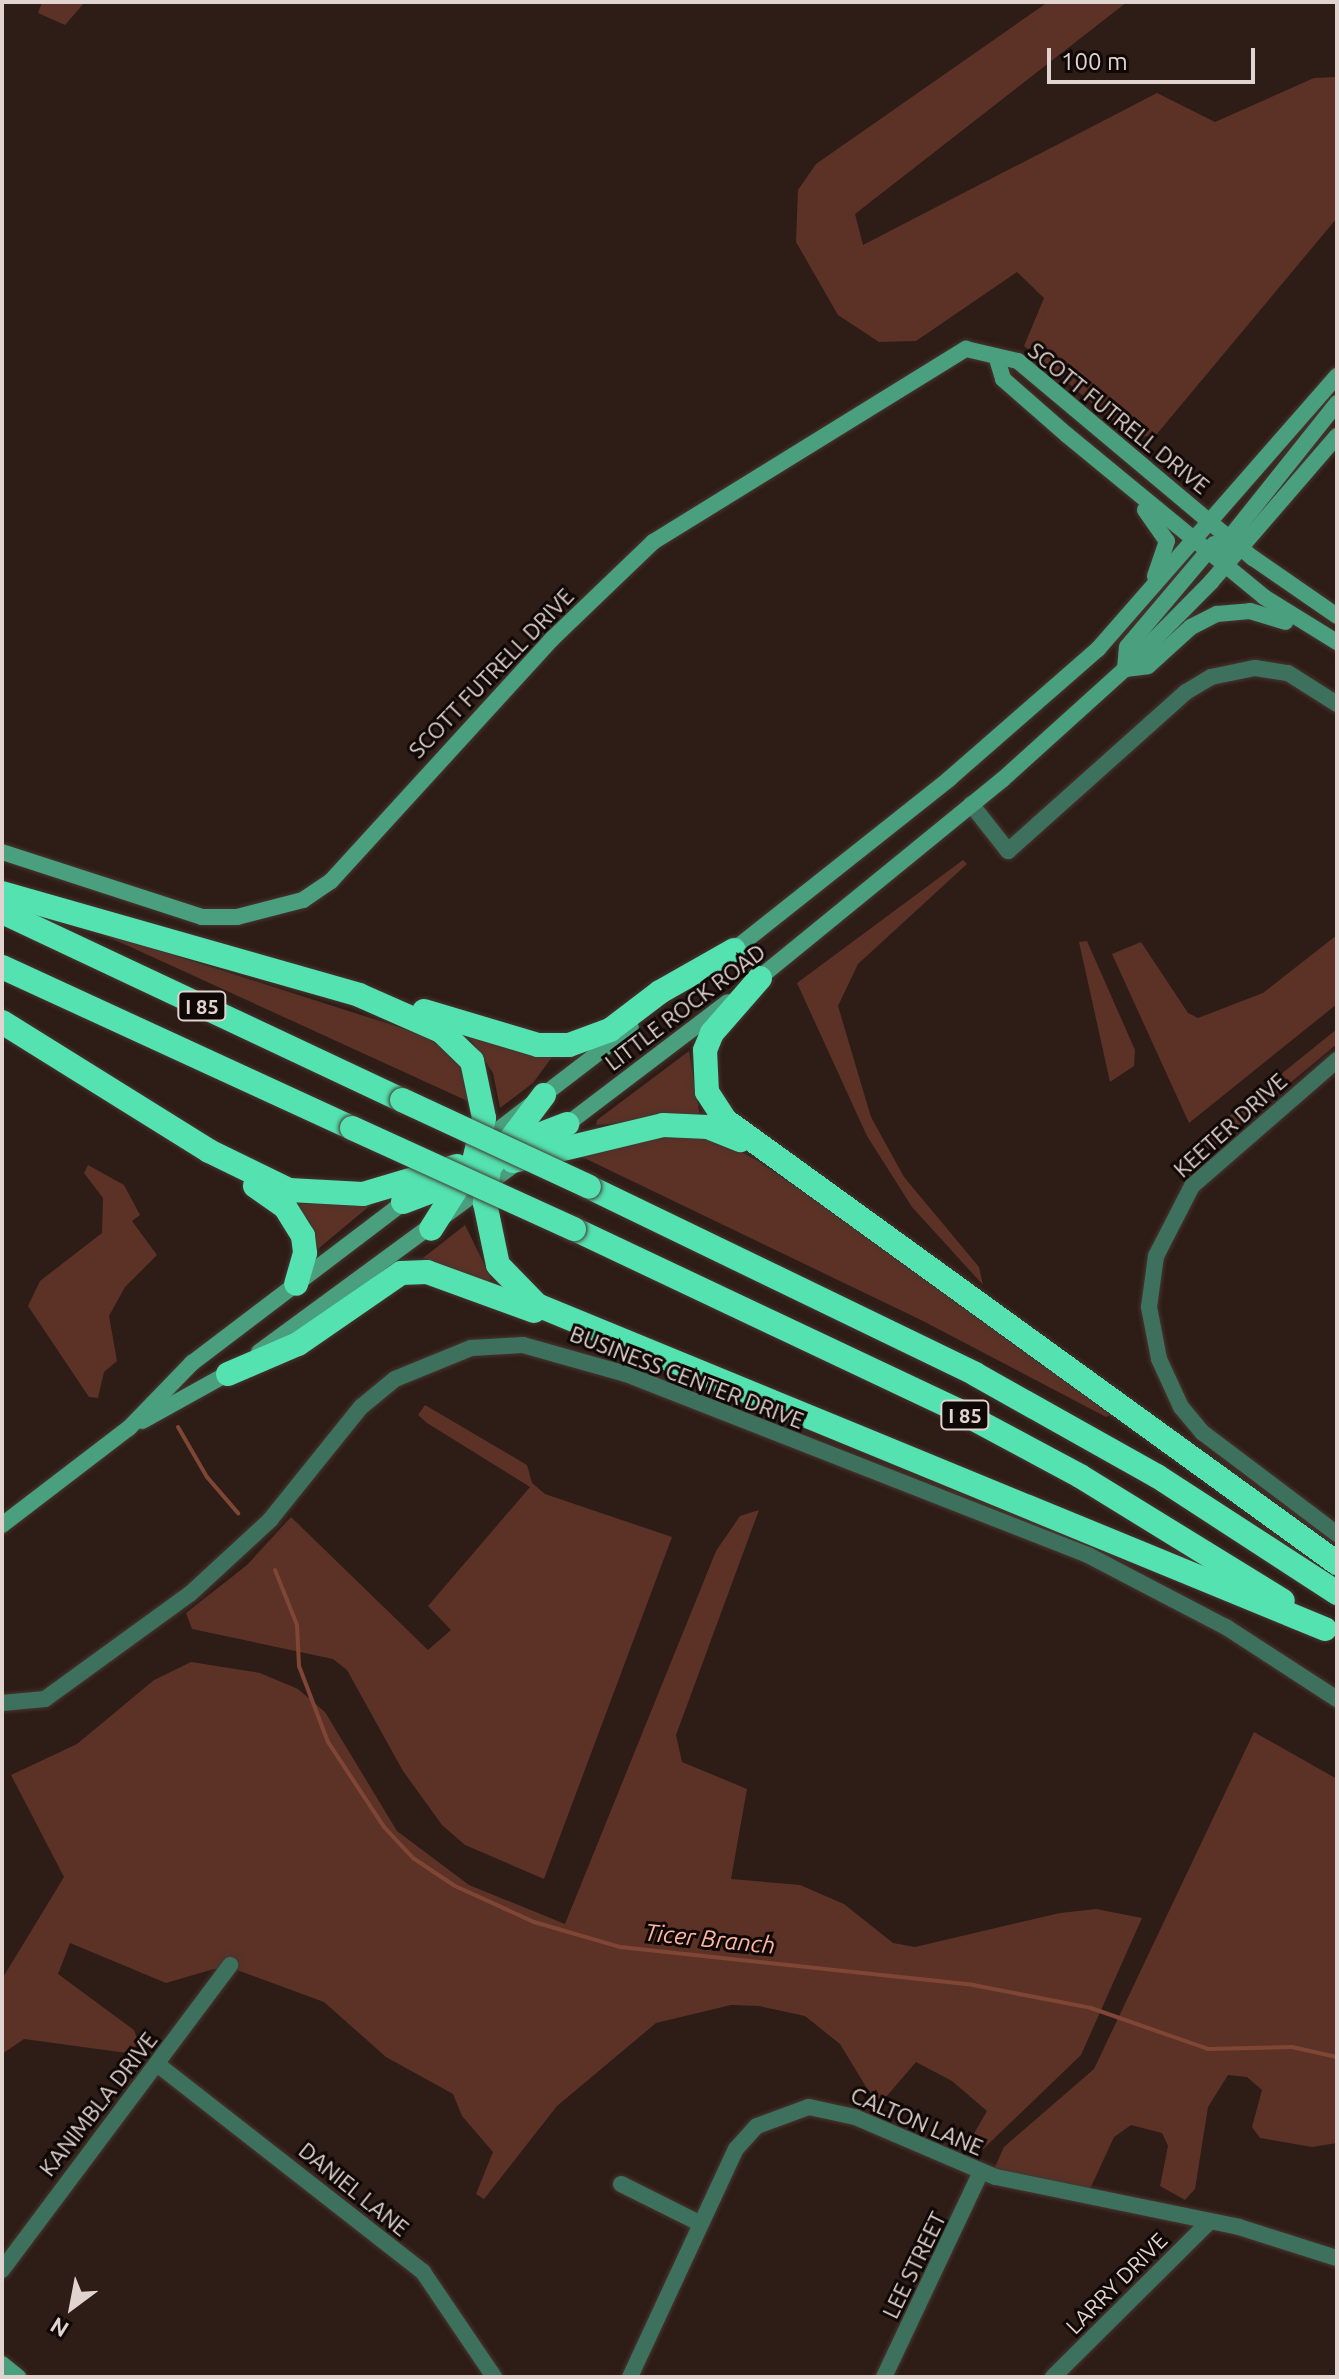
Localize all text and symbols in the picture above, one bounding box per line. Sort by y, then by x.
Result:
scale bar [1051,32,1259,82]
text: 100 m [1061,48,1128,75]
street label: SCOTT FUTRELL DRIVE [1023,337,1215,499]
street label: SCOTT FUTRELL DRIVE [403,583,579,763]
street label: LITTLE ROCK ROAD [600,938,770,1076]
road number: I 85 [176,990,228,1022]
street label: KEETER DRIVE [1168,1067,1292,1183]
street label: BUSINESS CENTER DRIVE [566,1320,808,1434]
road number: I 85 [939,1399,991,1431]
water label: Ticer Branch [643,1918,777,1960]
street label: KANIMBLA DRIVE [34,2027,162,2181]
street label: CALTON LANE [847,2081,987,2161]
street label: DANIEL LANE [294,2137,414,2241]
street label: LEE STREET [877,2207,951,2323]
street label: LARRY DRIVE [1060,2227,1172,2339]
north arrow [32,2267,112,2347]
text: N [45,2313,73,2343]

